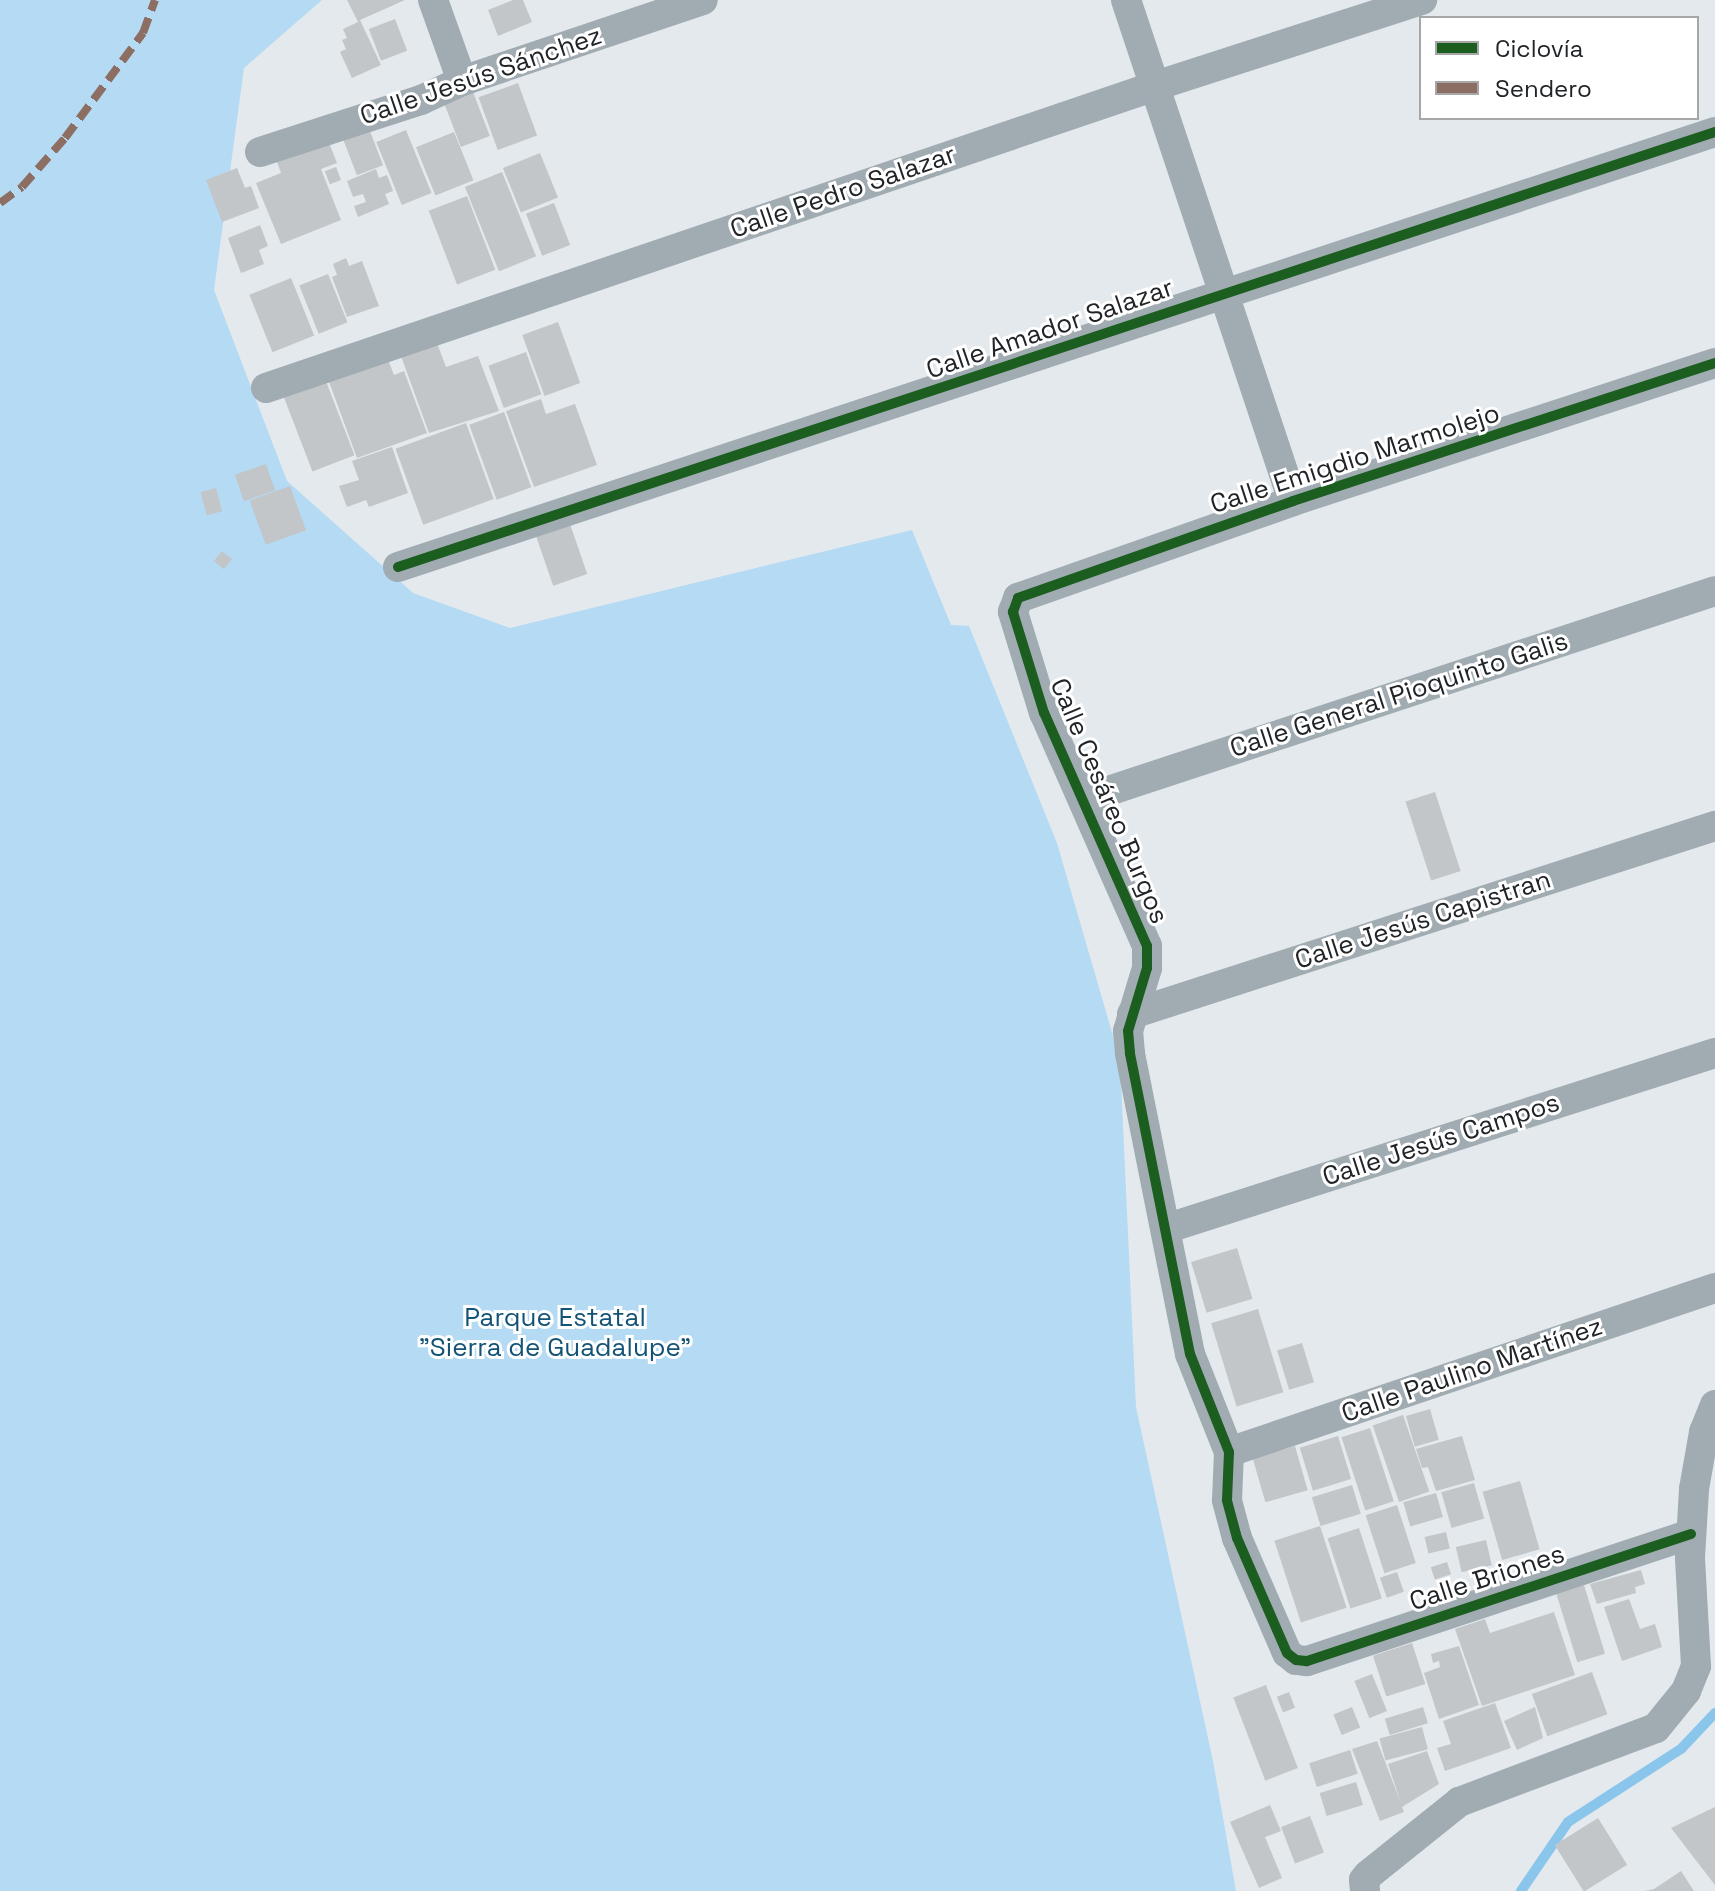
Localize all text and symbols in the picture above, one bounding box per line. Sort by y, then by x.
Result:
legend [1419,16,1699,120]
street label: Calle Jesús Sánchez [356,20,606,132]
text: Ciclovía [1495,33,1583,64]
text: Sendero [1495,73,1592,104]
street label: Calle Pedro Salazar [726,139,960,245]
street label: Calle Amador Salazar [922,272,1178,386]
street label: Calle Emigdio Marmolejo [1206,397,1504,521]
street label: Calle General Pioquinto Galis [1226,626,1572,764]
street label: Calle Cesáreo Burgos [1043,674,1175,928]
street label: Calle Jesús Capistran [1291,864,1555,976]
street label: Calle Jesús Campos [1319,1087,1563,1193]
park label: Parque Estatal "Sierra de Guadalupe" [419,1302,691,1364]
street label: Calle Paulino Martínez [1338,1311,1606,1429]
street label: Calle Briones [1406,1538,1568,1618]

